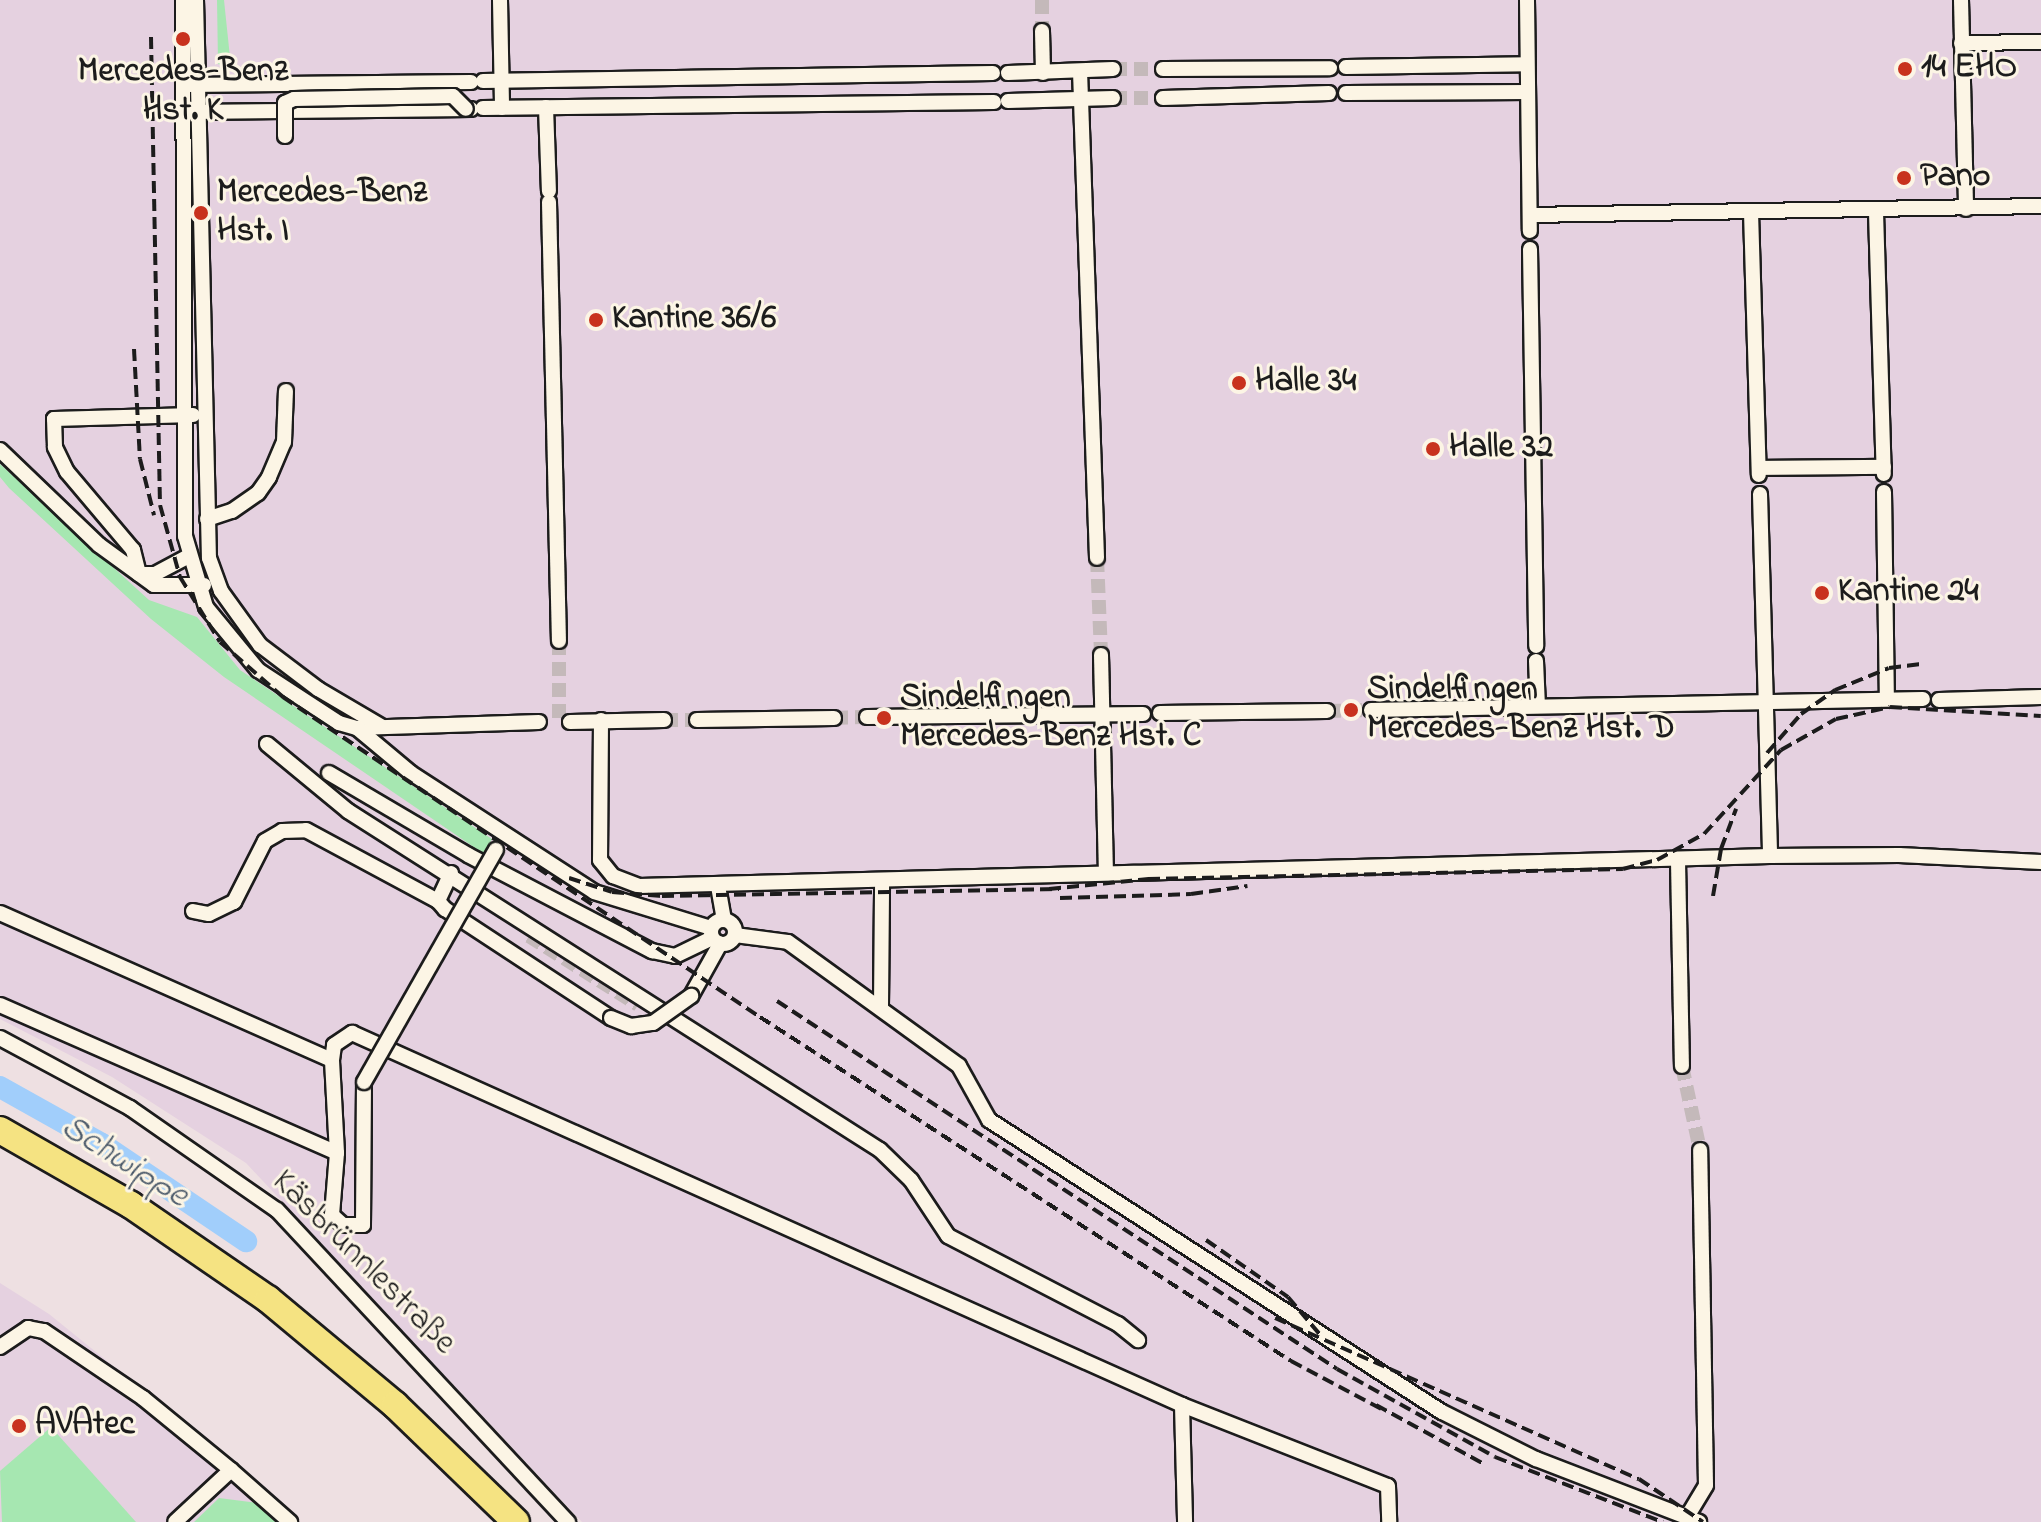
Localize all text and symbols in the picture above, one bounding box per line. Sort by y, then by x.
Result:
marker: Mercedes-Benz Hst. K [174,30,192,48]
place label: 14 EHO [1921,49,2017,89]
place label: Mercedes-Benz Hst. K [78,52,288,132]
marker: 14 EHO [1896,60,1914,78]
place label: Pano [1920,158,1990,198]
marker: Pano [1895,169,1913,187]
place label: Mercedes-Benz Hst. I [217,173,427,252]
marker: Mercedes-Benz Hst. I [192,204,210,222]
place label: Kantine 36/6 [612,300,776,340]
marker: Kantine 36/6 [587,311,605,329]
place label: Halle 34 [1255,363,1356,403]
marker: Halle 34 [1230,374,1248,392]
place label: Halle 32 [1449,429,1553,469]
marker: Halle 32 [1424,440,1442,458]
place label: Kantine 24 [1838,573,1979,613]
marker: Kantine 24 [1813,584,1831,602]
place label: Sindelfingen Mercedes-Benz Hst. D [1367,670,1675,750]
place label: Sindelfingen Mercedes-Benz Hst. C [900,678,1201,758]
marker: Sindelfingen Mercedes-Benz Hst. D [1342,701,1360,719]
marker: Sindelfingen Mercedes-Benz Hst. C [875,709,893,727]
water label: Schwippe [53,1106,195,1218]
street label: Käsbrünnlestraße [262,1162,464,1364]
place label: AVAtec [35,1406,135,1446]
marker: AVAtec [10,1417,28,1435]

